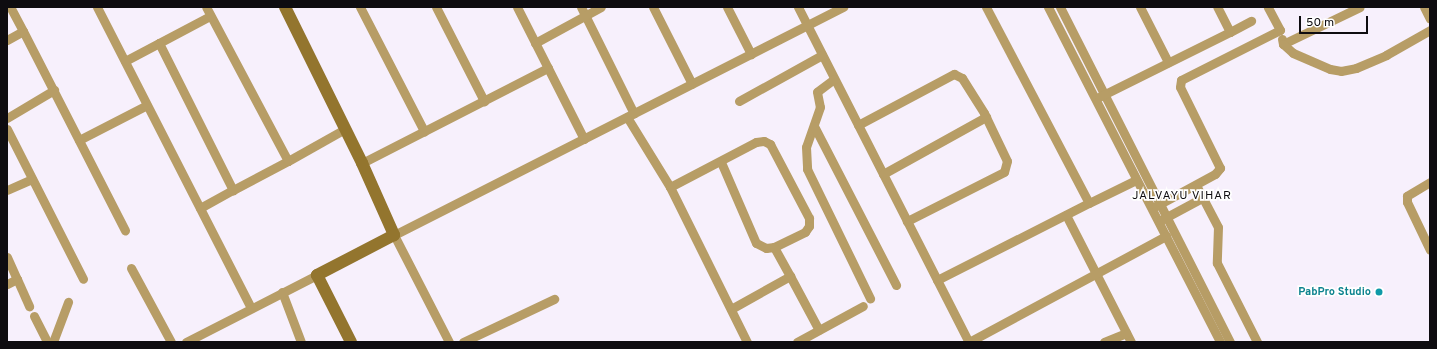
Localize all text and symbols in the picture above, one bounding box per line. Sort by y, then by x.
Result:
scale bar [1301,8,1370,34]
text: 50 m [1306,15,1334,31]
district label: JALVAYU VIHAR [1132,190,1232,204]
place label: PabPro Studio [1298,285,1371,299]
marker: PabPro Studio [1374,287,1384,297]

